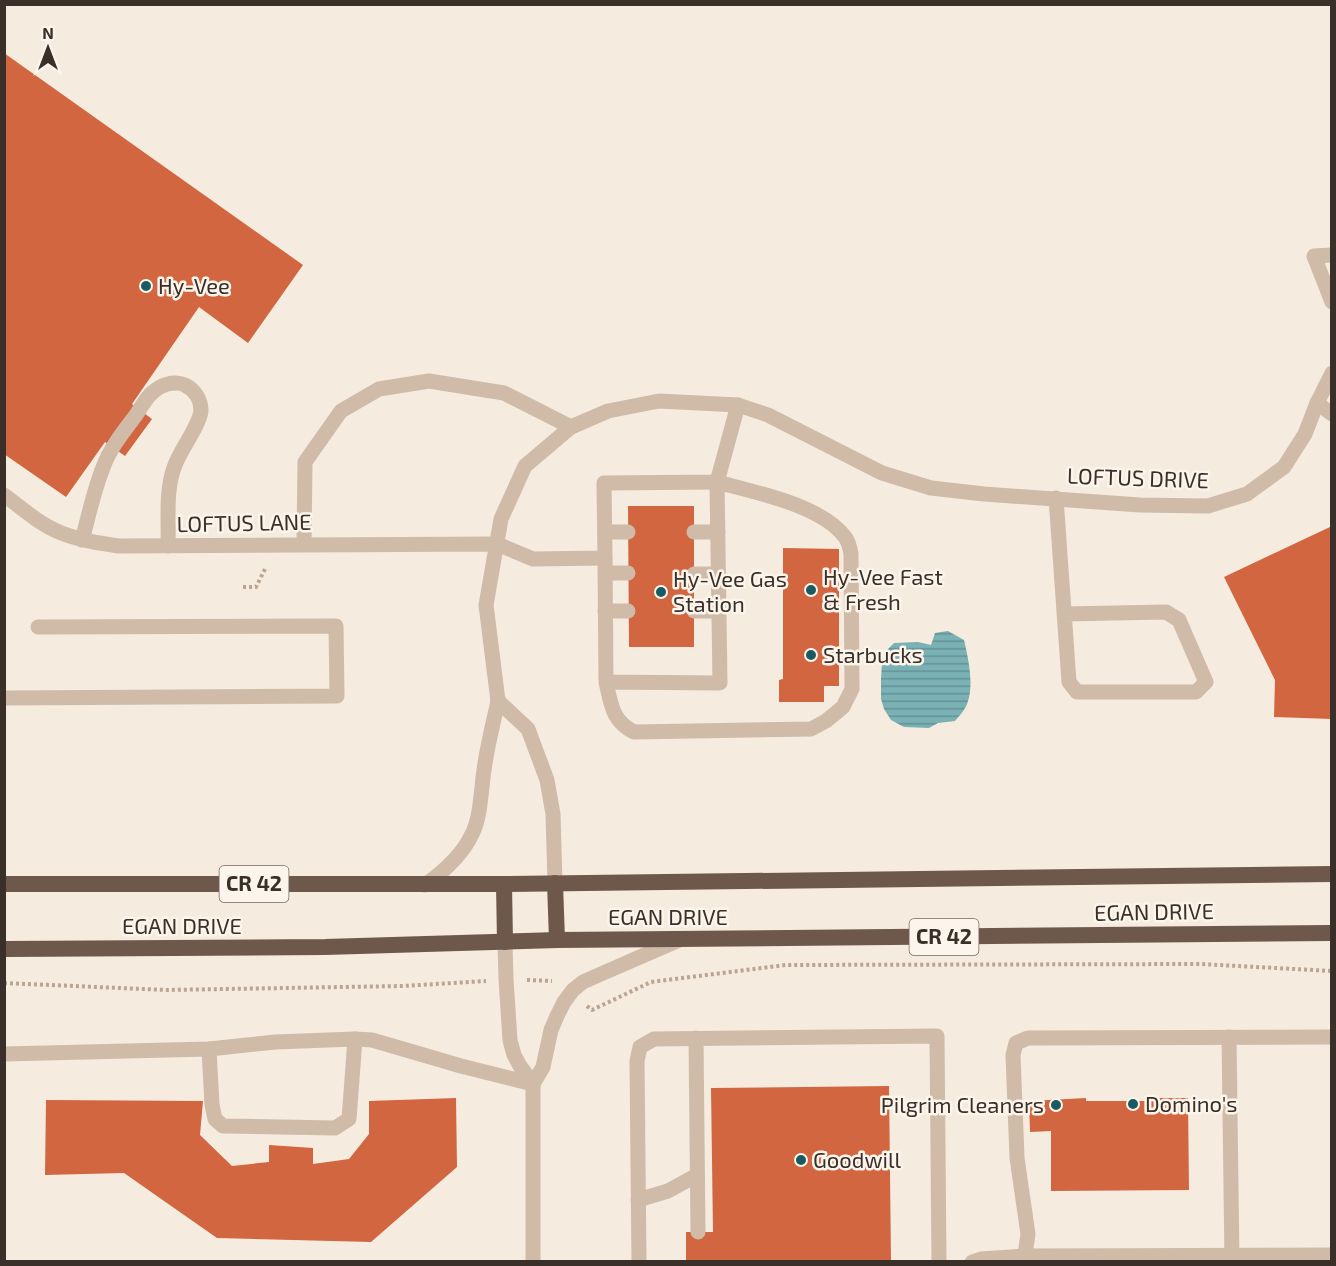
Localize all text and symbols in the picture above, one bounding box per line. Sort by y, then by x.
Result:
north arrow [18,18,78,78]
text: N [42,23,54,42]
place label: Hy-Vee [158,272,230,298]
marker: Hy-Vee [139,279,153,293]
street label: LOFTUS DRIVE [1067,462,1209,492]
street label: LOFTUS LANE [176,508,312,536]
place label: Hy-Vee Fast & Fresh [823,563,943,614]
place label: Hy-Vee Gas Station [673,565,787,616]
marker: Hy-Vee Fast & Fresh [804,583,818,597]
marker: Hy-Vee Gas Station [654,585,668,599]
place label: Starbucks [823,641,923,667]
marker: Starbucks [804,648,818,662]
road number: CR 42 [220,866,288,902]
street label: EGAN DRIVE [1094,897,1214,925]
street label: EGAN DRIVE [608,903,728,929]
street label: EGAN DRIVE [122,912,242,938]
road number: CR 42 [910,919,978,955]
place label: Domino's [1145,1090,1238,1116]
place label: Pilgrim Cleaners [881,1091,1044,1117]
marker: Domino's [1126,1097,1140,1111]
marker: Pilgrim Cleaners [1049,1098,1063,1112]
place label: Goodwill [813,1146,902,1172]
marker: Goodwill [794,1153,808,1167]

